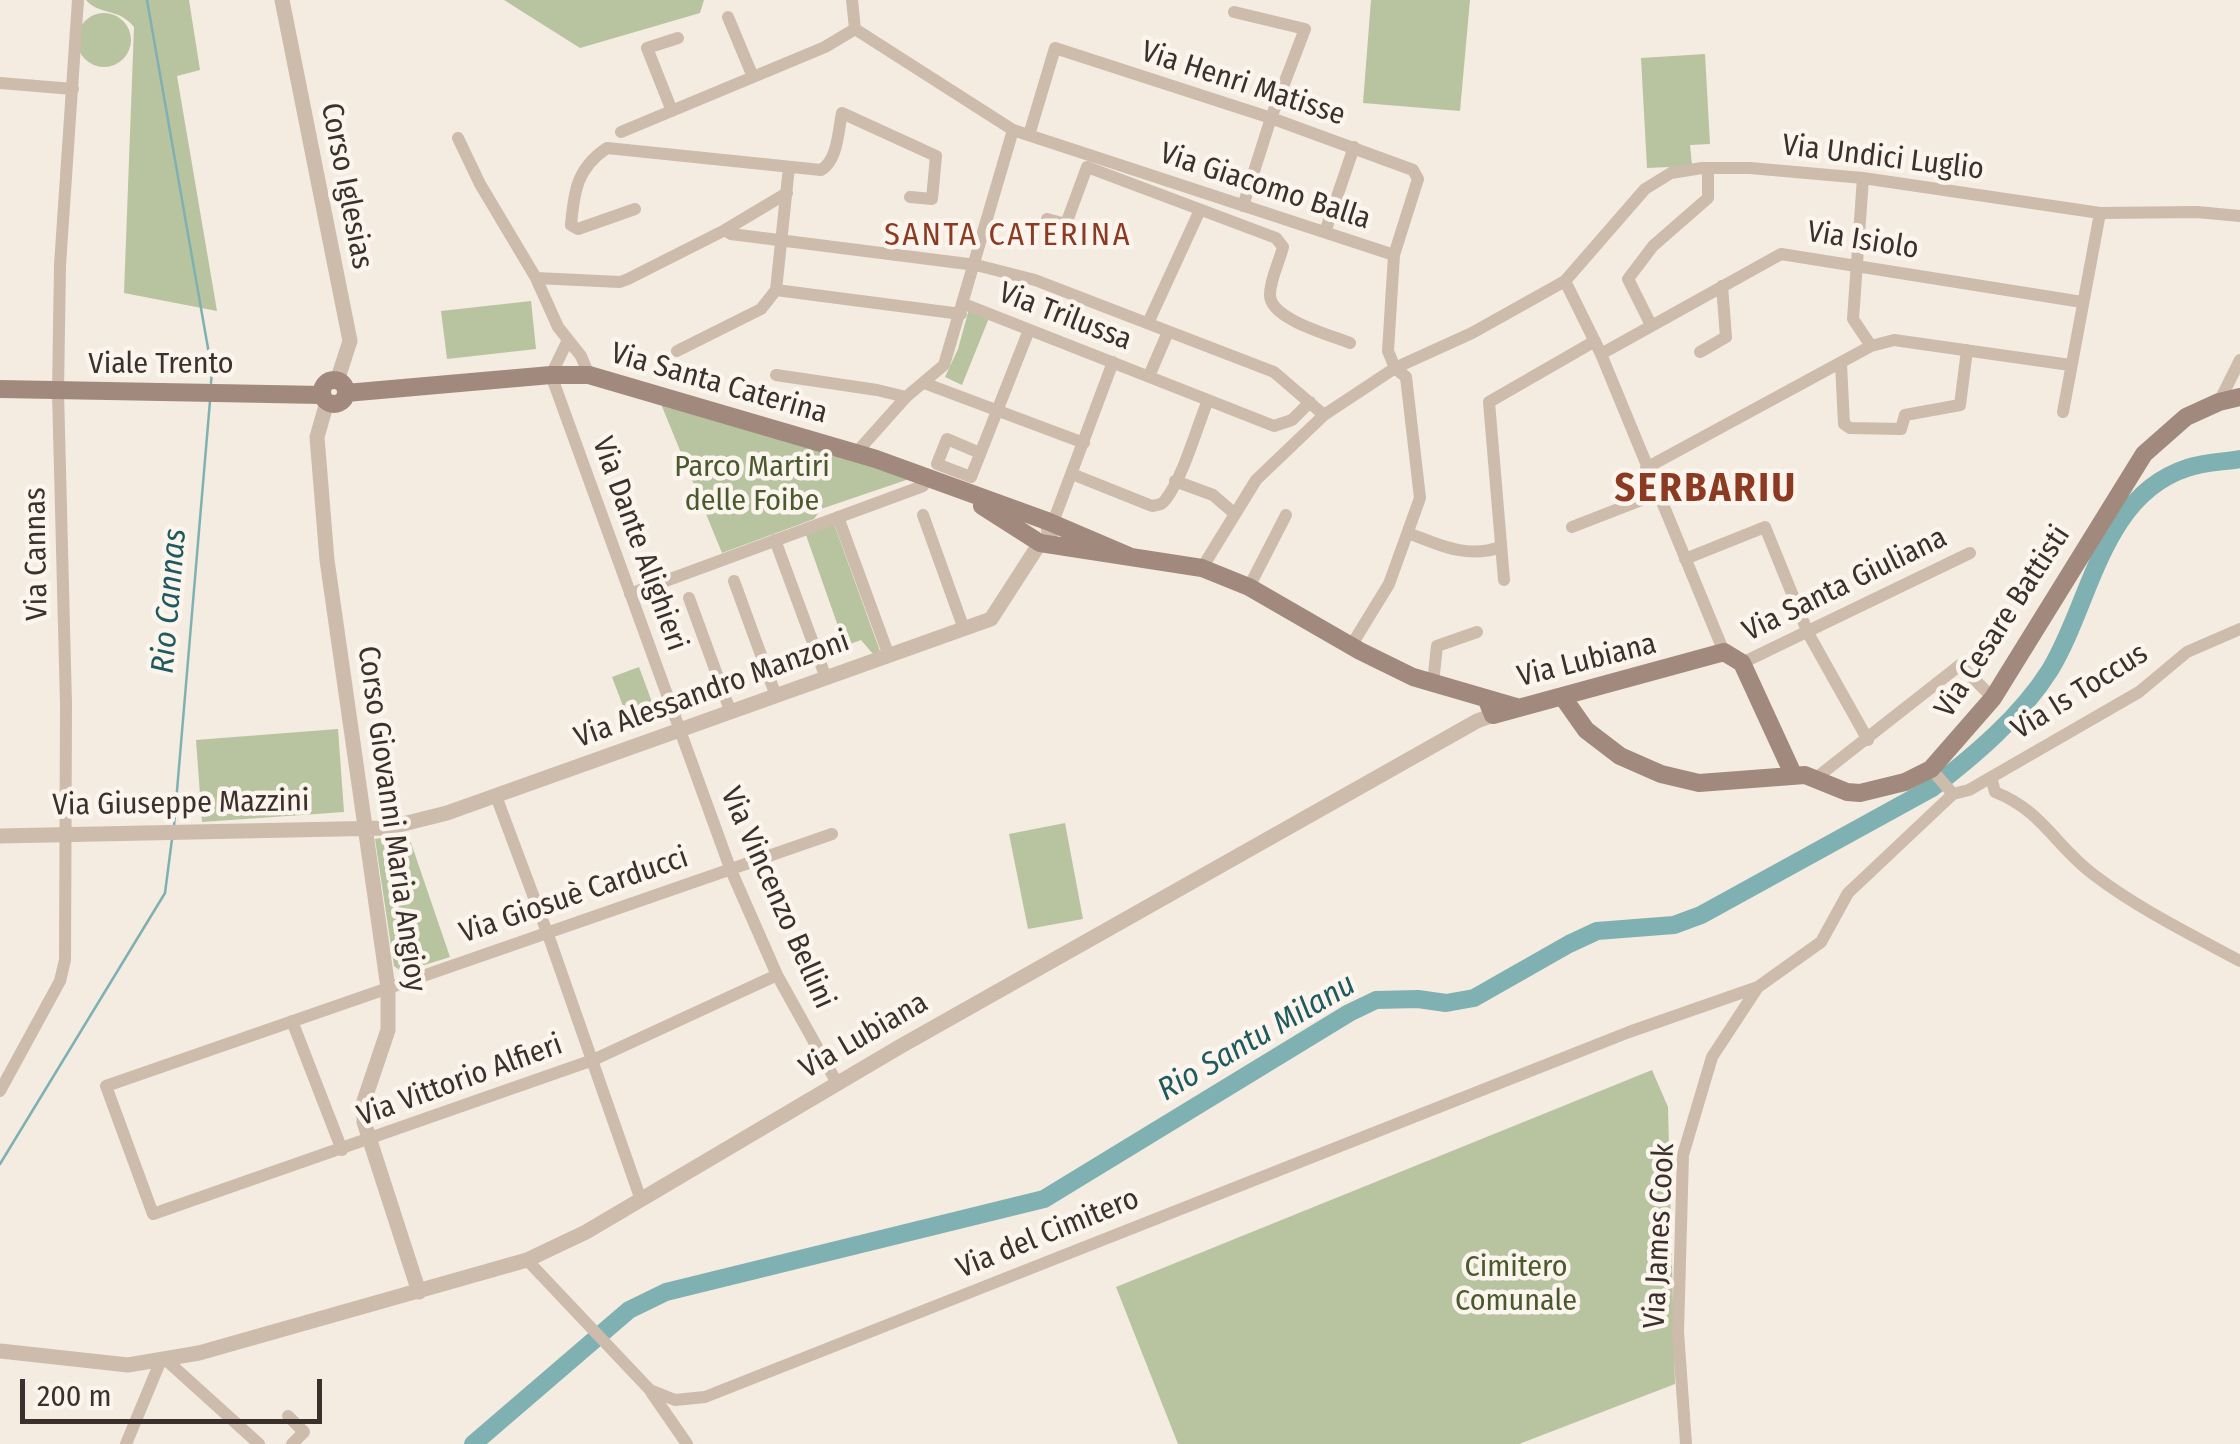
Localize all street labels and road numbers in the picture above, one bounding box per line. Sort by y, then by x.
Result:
street label: Via Henri Matisse [1137,34,1349,134]
street label: Corso Iglesias [312,100,380,272]
street label: Via Undici Luglio [1780,128,1986,188]
street label: Via Giacomo Balla [1155,136,1375,238]
street label: Via Isiolo [1805,214,1921,268]
street label: Via Trilussa [994,275,1136,359]
street label: Via Santa Caterina [607,336,831,432]
street label: Viale Trento [88,347,234,383]
street label: Via Dante Alighieri [584,432,694,656]
street label: Via Cannas [18,487,56,621]
street label: Via Cesare Battisti [1928,519,2078,725]
street label: Via Santa Giuliana [1737,520,1953,650]
street label: Via Alessandro Manzoni [570,624,854,756]
street label: Via Lubiana [1514,626,1660,696]
street label: Via Is Toccus [2005,636,2155,748]
street label: Corso Giovanni Maria Angioy [349,644,433,994]
street label: Via Vincenzo Bellini [712,782,842,1014]
street label: Via Giuseppe Mazzini [52,784,310,824]
street label: Via Giosuè Carducci [455,840,693,952]
street label: Via Lubiana [794,985,934,1087]
street label: Via Vittorio Alfieri [353,1027,567,1135]
street label: Via James Cook [1637,1142,1683,1330]
street label: Via del Cimitero [952,1181,1144,1287]

